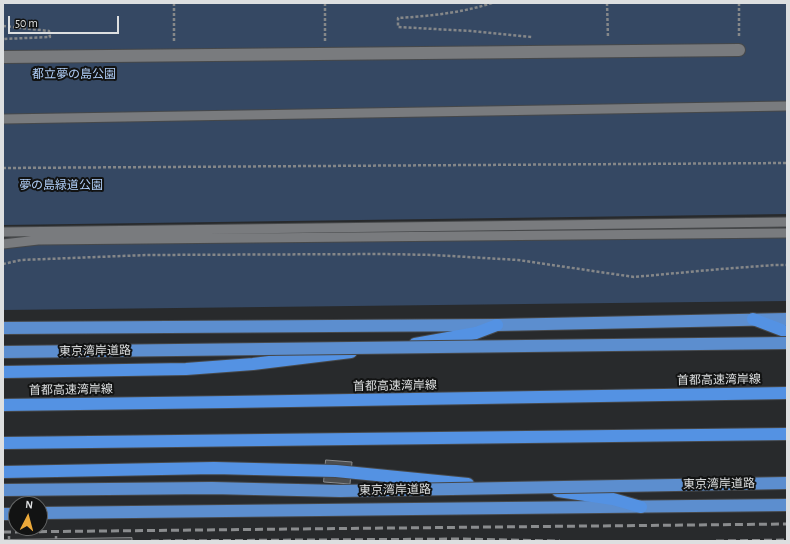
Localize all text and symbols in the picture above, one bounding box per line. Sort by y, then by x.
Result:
scale bar [10,8,121,34]
text: 50 m [15,17,38,29]
park label: 都立夢の島公園 [32,67,116,81]
park label: 夢の島緑道公園 [19,178,103,192]
street label: 東京湾岸道路 [59,343,131,359]
street label: 首都高速湾岸線 [677,372,761,388]
street label: 首都高速湾岸線 [353,378,437,394]
street label: 首都高速湾岸線 [29,382,113,398]
street label: 東京湾岸道路 [683,476,755,492]
street label: 東京湾岸道路 [359,482,431,498]
north arrow [8,496,48,536]
text: N [25,499,34,510]

